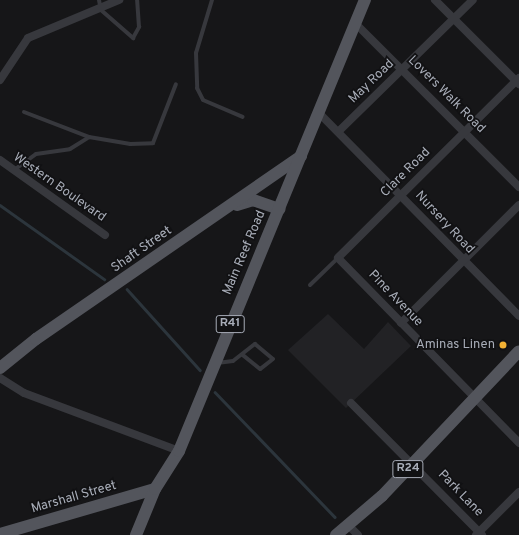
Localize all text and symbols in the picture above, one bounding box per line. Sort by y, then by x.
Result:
street label: Lovers Walk Road [404,53,488,137]
street label: May Road [346,57,398,107]
street label: Clare Road [378,145,434,201]
street label: Western Boulevard [10,150,108,226]
street label: Nursery Road [411,188,477,258]
street label: Main Reef Road [220,208,270,298]
street label: Shaft Street [109,223,175,277]
street label: Pine Avenue [364,268,426,330]
road number: R41 [215,314,245,334]
place label: Aminas Linen [416,337,495,353]
marker: Aminas Linen [498,340,508,350]
road number: R24 [392,459,424,479]
street label: Park Lane [434,467,486,521]
street label: Marshall Street [30,478,118,518]

